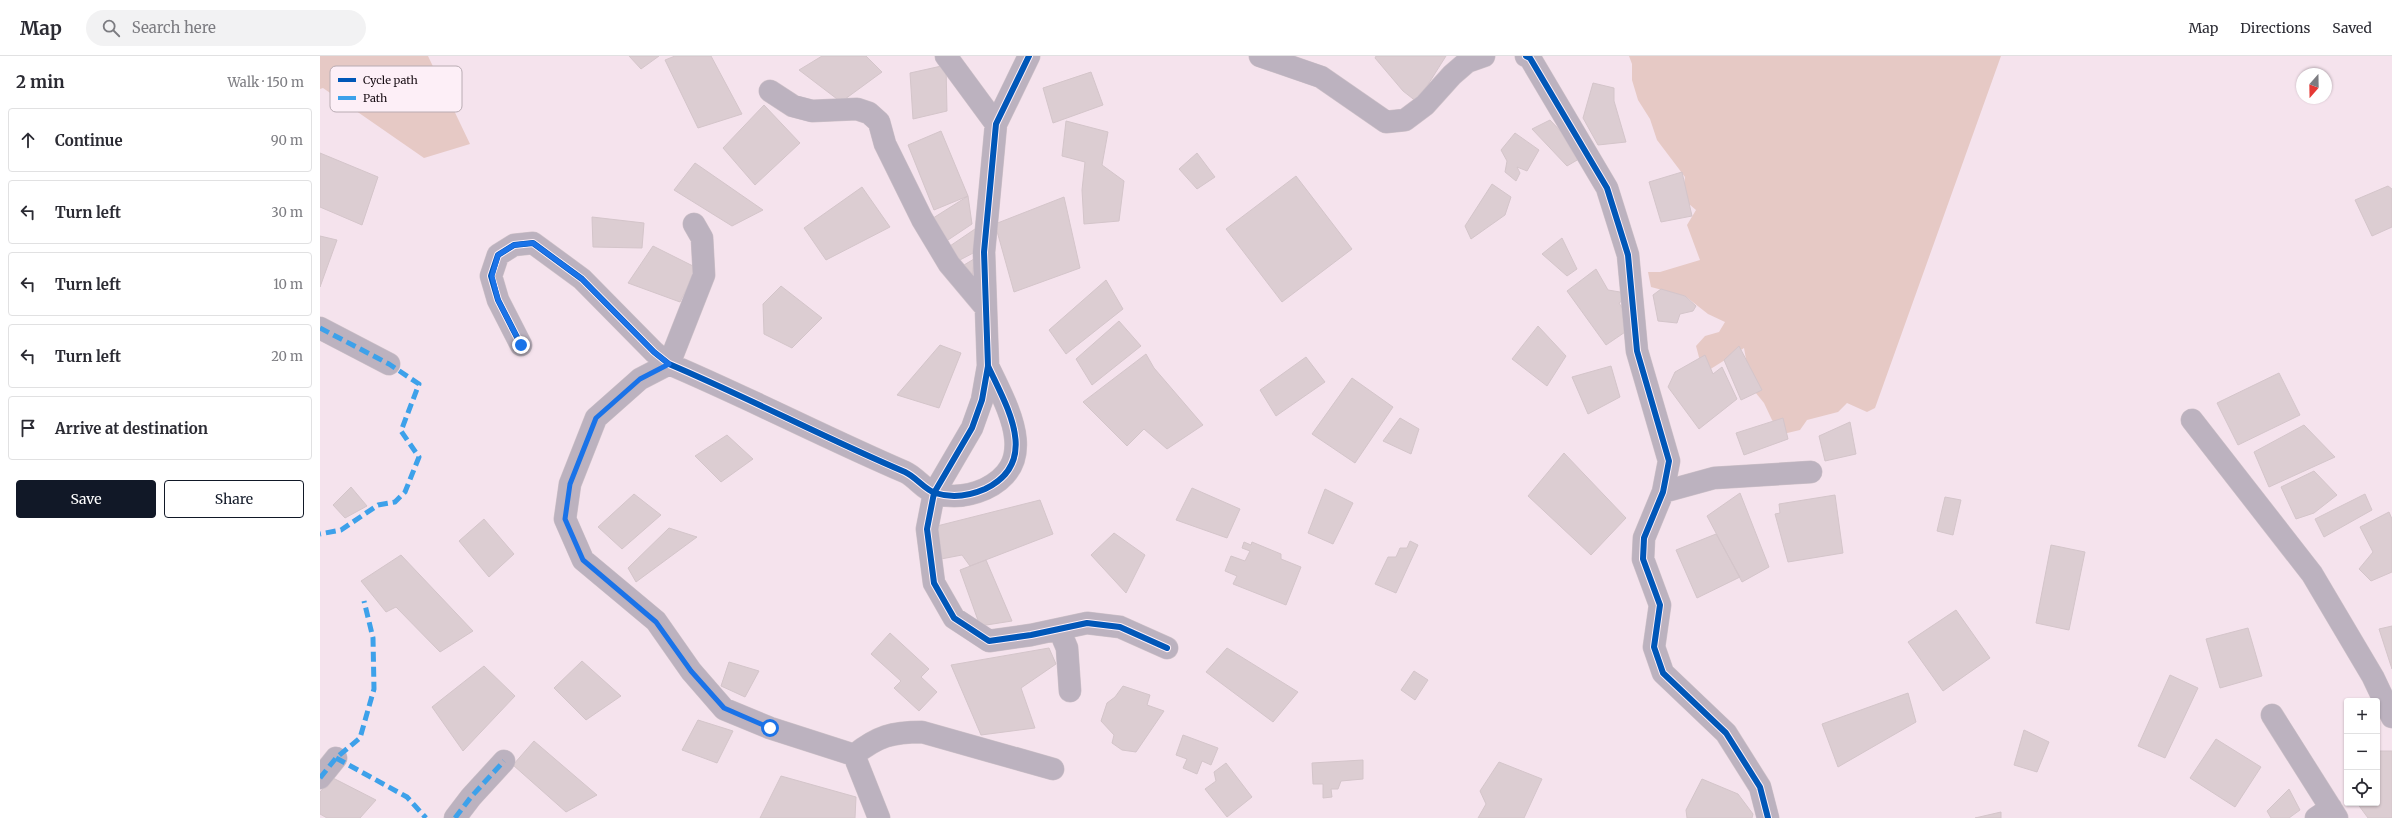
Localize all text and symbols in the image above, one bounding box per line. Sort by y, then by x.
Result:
search box [86,10,366,46]
text: Map [20,16,62,40]
icon: search [100,17,122,39]
text: Search here [132,18,216,37]
text: Map [2188,19,2218,37]
text: Directions [2240,19,2310,37]
text: Saved [2332,19,2372,37]
legend [330,66,462,112]
north arrow [2296,68,2332,104]
text: 2 min [16,71,64,93]
text: Cycle path [363,73,418,87]
text: Walk · 150 m [227,74,304,91]
text: Path [363,91,388,105]
icon: ahead [17,129,39,151]
text: Continue [55,131,123,150]
text: 90 m [271,132,303,149]
icon: left [17,201,39,223]
text: Turn left [55,203,121,222]
text: 30 m [271,204,303,221]
icon: left [17,273,39,295]
text: Turn left [55,275,121,294]
text: 10 m [273,276,303,293]
route end [512,336,530,354]
icon: left [17,345,39,367]
text: Turn left [55,347,121,366]
text: 20 m [271,348,303,365]
icon: arrive [17,417,39,439]
text: Arrive at destination [55,419,208,438]
button: Save [16,480,156,518]
button: Share [164,480,304,518]
map controls [2344,698,2380,806]
button: + [2344,698,2380,734]
route start [761,719,779,737]
button: − [2344,734,2380,770]
button: locate [2344,770,2380,806]

